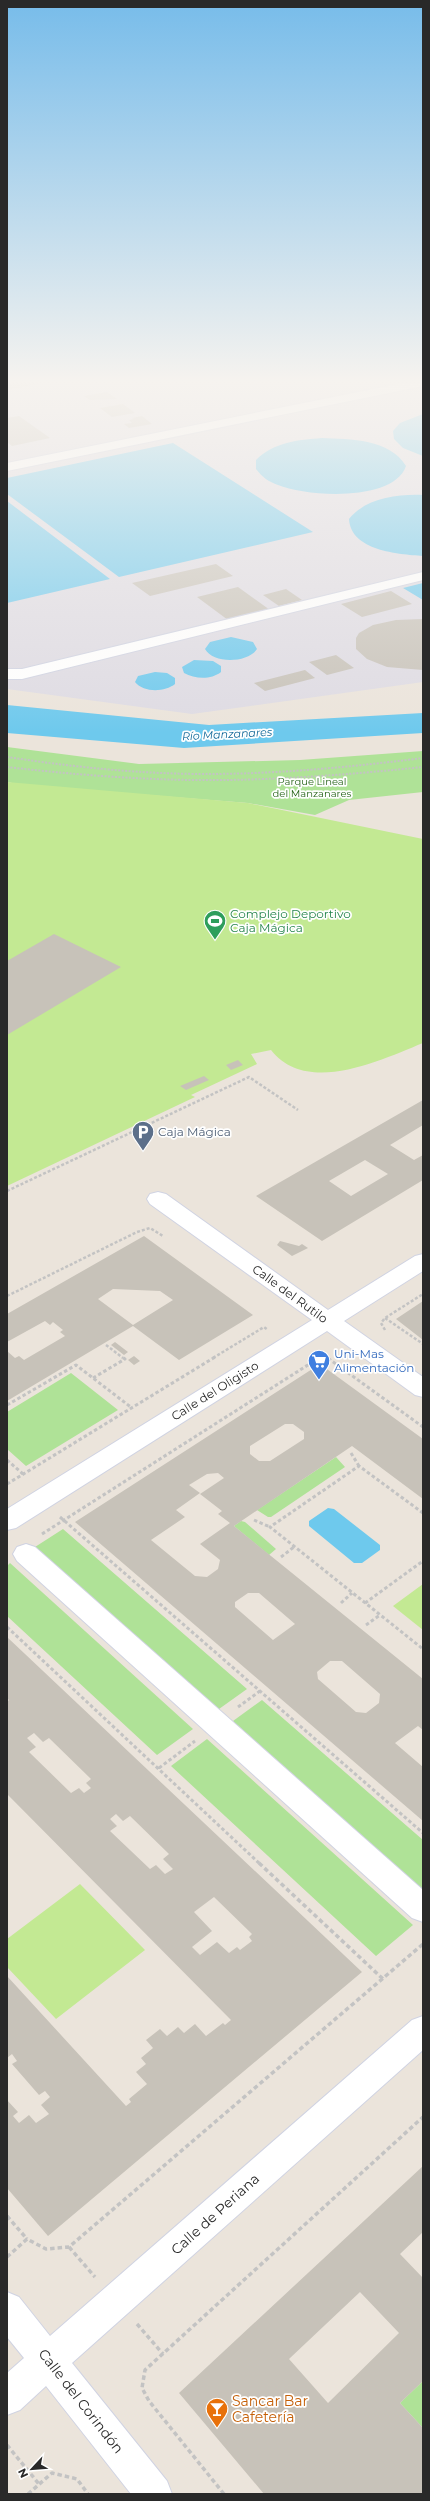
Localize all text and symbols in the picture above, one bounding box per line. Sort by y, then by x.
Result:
water label: Río Manzanares [182,725,273,743]
park label: Parque Lineal del Manzanares [273,775,352,800]
place label: Complejo Deportivo Caja Mágica [230,906,351,935]
sports icon: Complejo Deportivo Caja Mágica [202,908,228,941]
parking icon: Caja Mágica [130,1119,156,1152]
place label: Caja Mágica [158,1124,231,1139]
street label: Calle del Rutilo [250,1261,331,1326]
place label: Uni-Mas Alimentación [334,1346,414,1375]
supermarket icon: Uni-Mas Alimentación [306,1348,332,1381]
street label: Calle del Oligisto [168,1358,261,1423]
street label: Calle de Periana [167,2170,263,2258]
street label: Calle del Corindón [35,2345,127,2457]
place label: Sancar Bar Cafetería [232,2392,309,2426]
bar icon: Sancar Bar Cafetería [204,2396,230,2429]
north arrow [12,2449,52,2489]
text: N [15,2466,31,2480]

